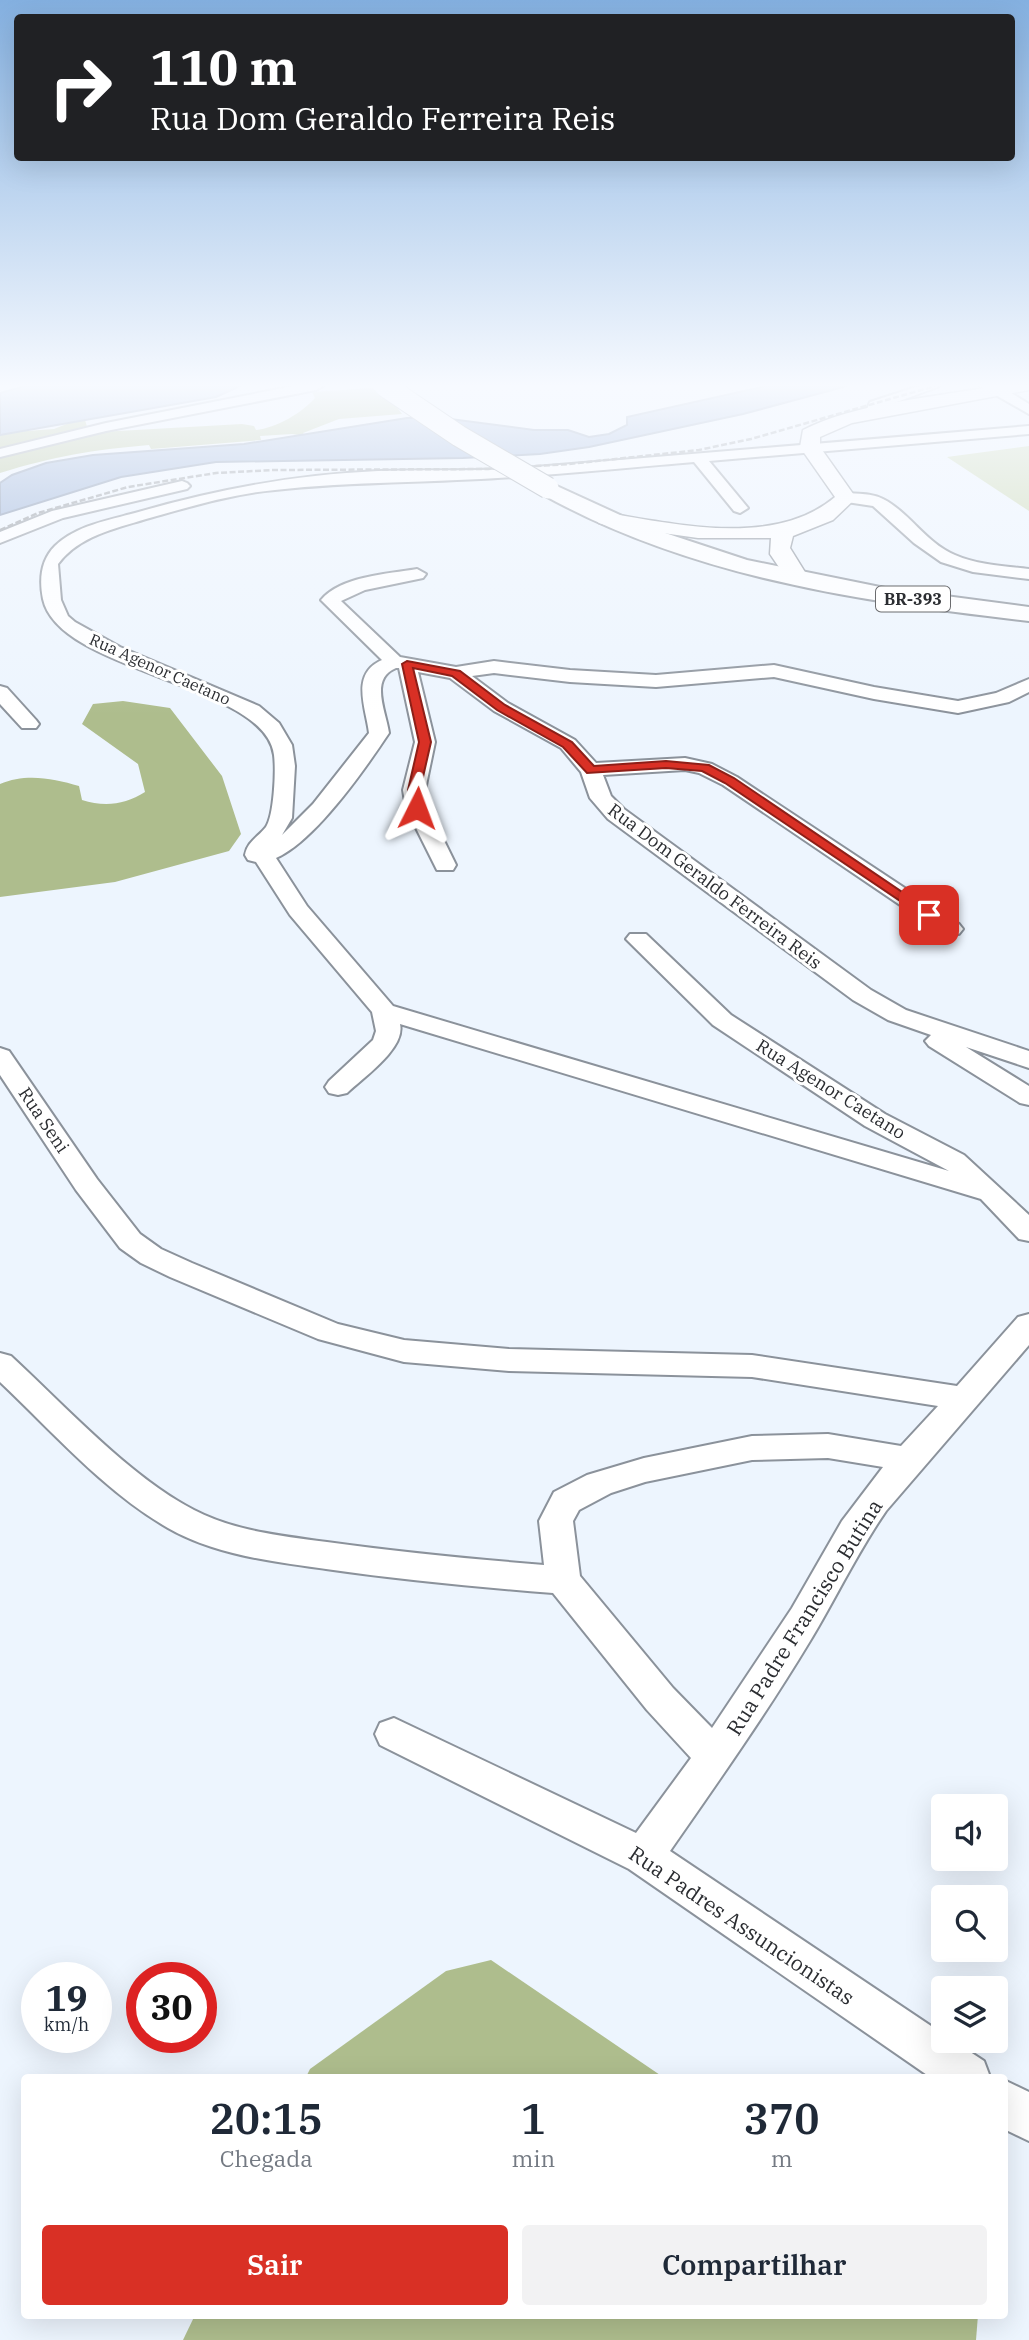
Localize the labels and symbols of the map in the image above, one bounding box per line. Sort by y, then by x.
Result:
road number: BR-393 [876,586,950,612]
street label: Rua Agenor Caetano [86,629,234,709]
position arrow [380,771,454,845]
street label: Rua Dom Geraldo Ferreira Reis [604,798,826,974]
pin [899,885,959,945]
street label: Rua Agenor Caetano [752,1034,910,1144]
street label: Rua Seni [14,1083,75,1158]
street label: Rua Padre Francisco Butina [720,1494,888,1740]
street label: Rua Padres Assuncionistas [624,1839,860,2011]
speed limit sign: 30 [126,1962,217,2053]

